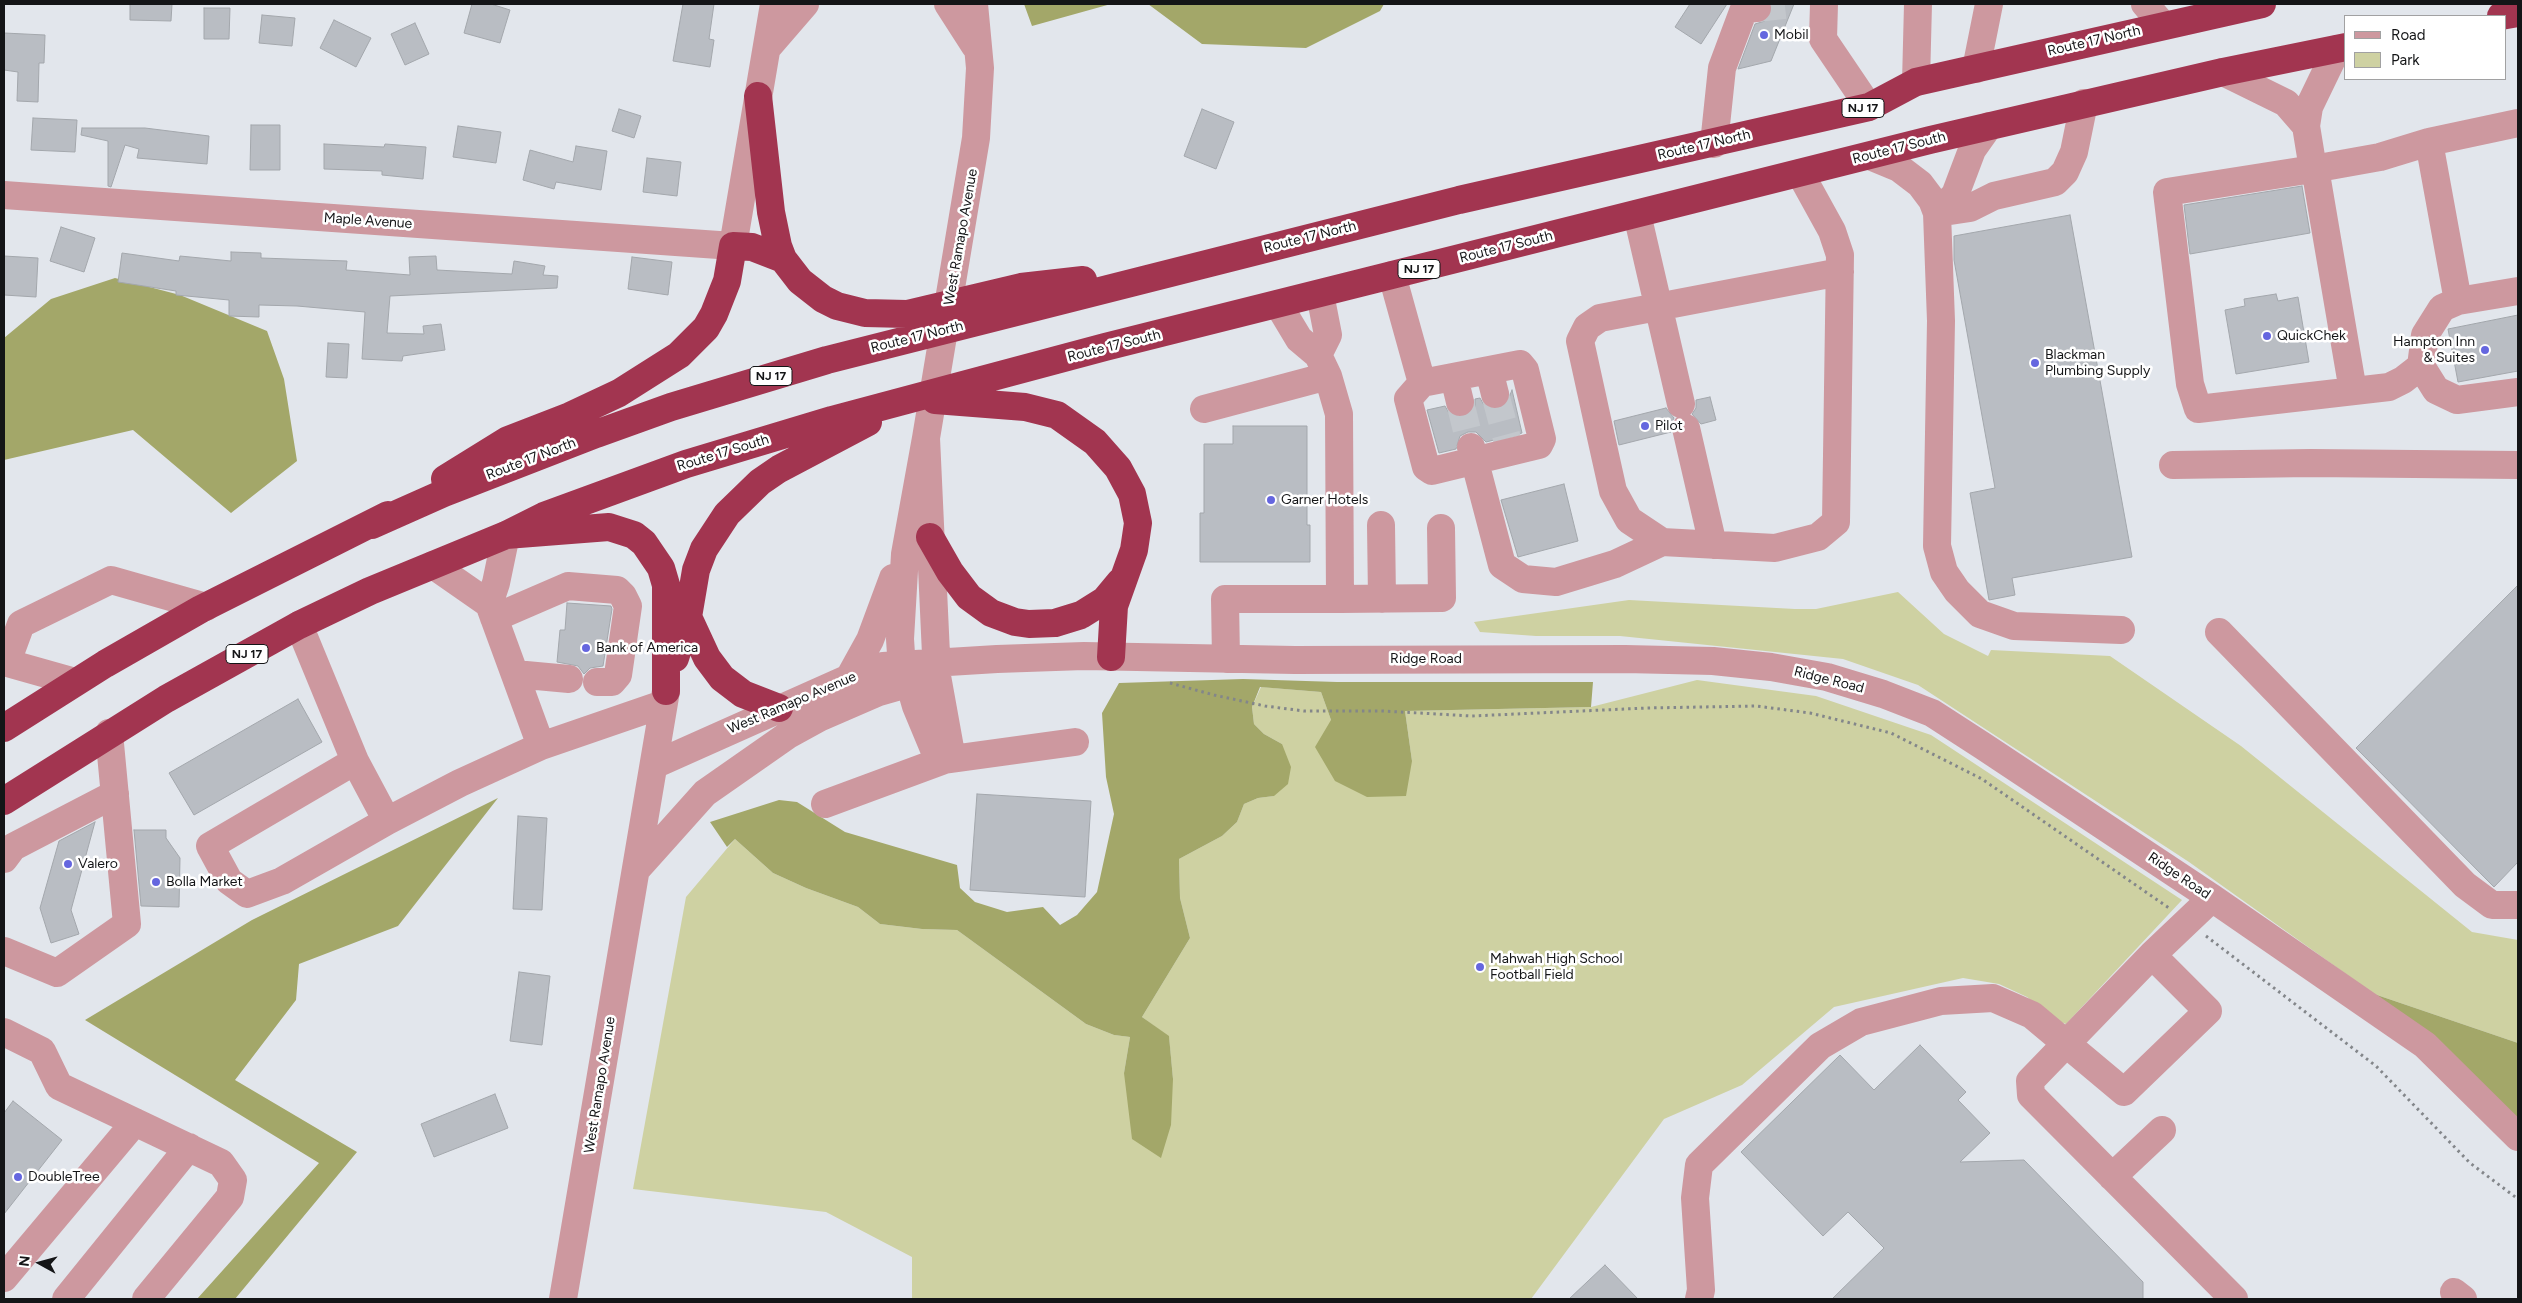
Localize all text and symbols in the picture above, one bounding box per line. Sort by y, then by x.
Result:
legend [2344,15,2507,80]
street label: Route 17 North [2046,22,2142,60]
text: Road [2391,26,2426,44]
place label: Mobil [1774,27,1808,43]
marker: Mobil [1758,29,1770,41]
text: Park [2391,51,2420,69]
road number: NJ 17 [1842,99,1884,118]
street label: Route 17 North [1656,126,1752,164]
street label: Route 17 South [1851,128,1947,168]
street label: West Ramapo Avenue [941,168,981,306]
street label: Maple Avenue [323,210,413,232]
street label: Route 17 North [1262,217,1358,257]
street label: Route 17 South [1458,227,1554,267]
road number: NJ 17 [1398,260,1440,278]
street label: Route 17 North [869,317,965,357]
street label: Route 17 South [1066,326,1162,366]
place label: QuickChek [2277,328,2346,344]
marker: QuickChek [2261,330,2273,342]
place label: Hampton Inn & Suites [2393,334,2475,367]
marker: Hampton Inn & Suites [2479,344,2491,356]
place label: Blackman Plumbing Supply [2045,347,2150,380]
marker: Blackman Plumbing Supply [2029,357,2041,369]
road number: NJ 17 [750,366,792,386]
place label: Pilot [1655,418,1683,434]
marker: Pilot [1639,420,1651,432]
street label: Route 17 South [675,431,771,475]
street label: Route 17 North [484,434,578,484]
place label: Garner Hotels [1281,492,1368,508]
marker: Garner Hotels [1265,494,1277,506]
place label: Bank of America [596,640,698,656]
marker: Bank of America [580,642,592,654]
road number: NJ 17 [226,644,268,664]
street label: Ridge Road [1390,651,1462,667]
street label: Ridge Road [1792,663,1866,697]
street label: West Ramapo Avenue [725,668,859,738]
street label: Ridge Road [2145,849,2213,903]
place label: Valero [78,856,118,872]
marker: Valero [62,858,74,870]
place label: Bolla Market [166,874,243,890]
marker: Bolla Market [150,876,162,888]
place label: Mahwah High School Football Field [1490,951,1622,984]
marker: Mahwah High School Football Field [1474,961,1486,973]
street label: West Ramapo Avenue [581,1016,619,1154]
place label: DoubleTree [28,1169,100,1185]
marker: DoubleTree [12,1171,24,1183]
north arrow [15,1238,65,1288]
text: N [16,1255,34,1268]

